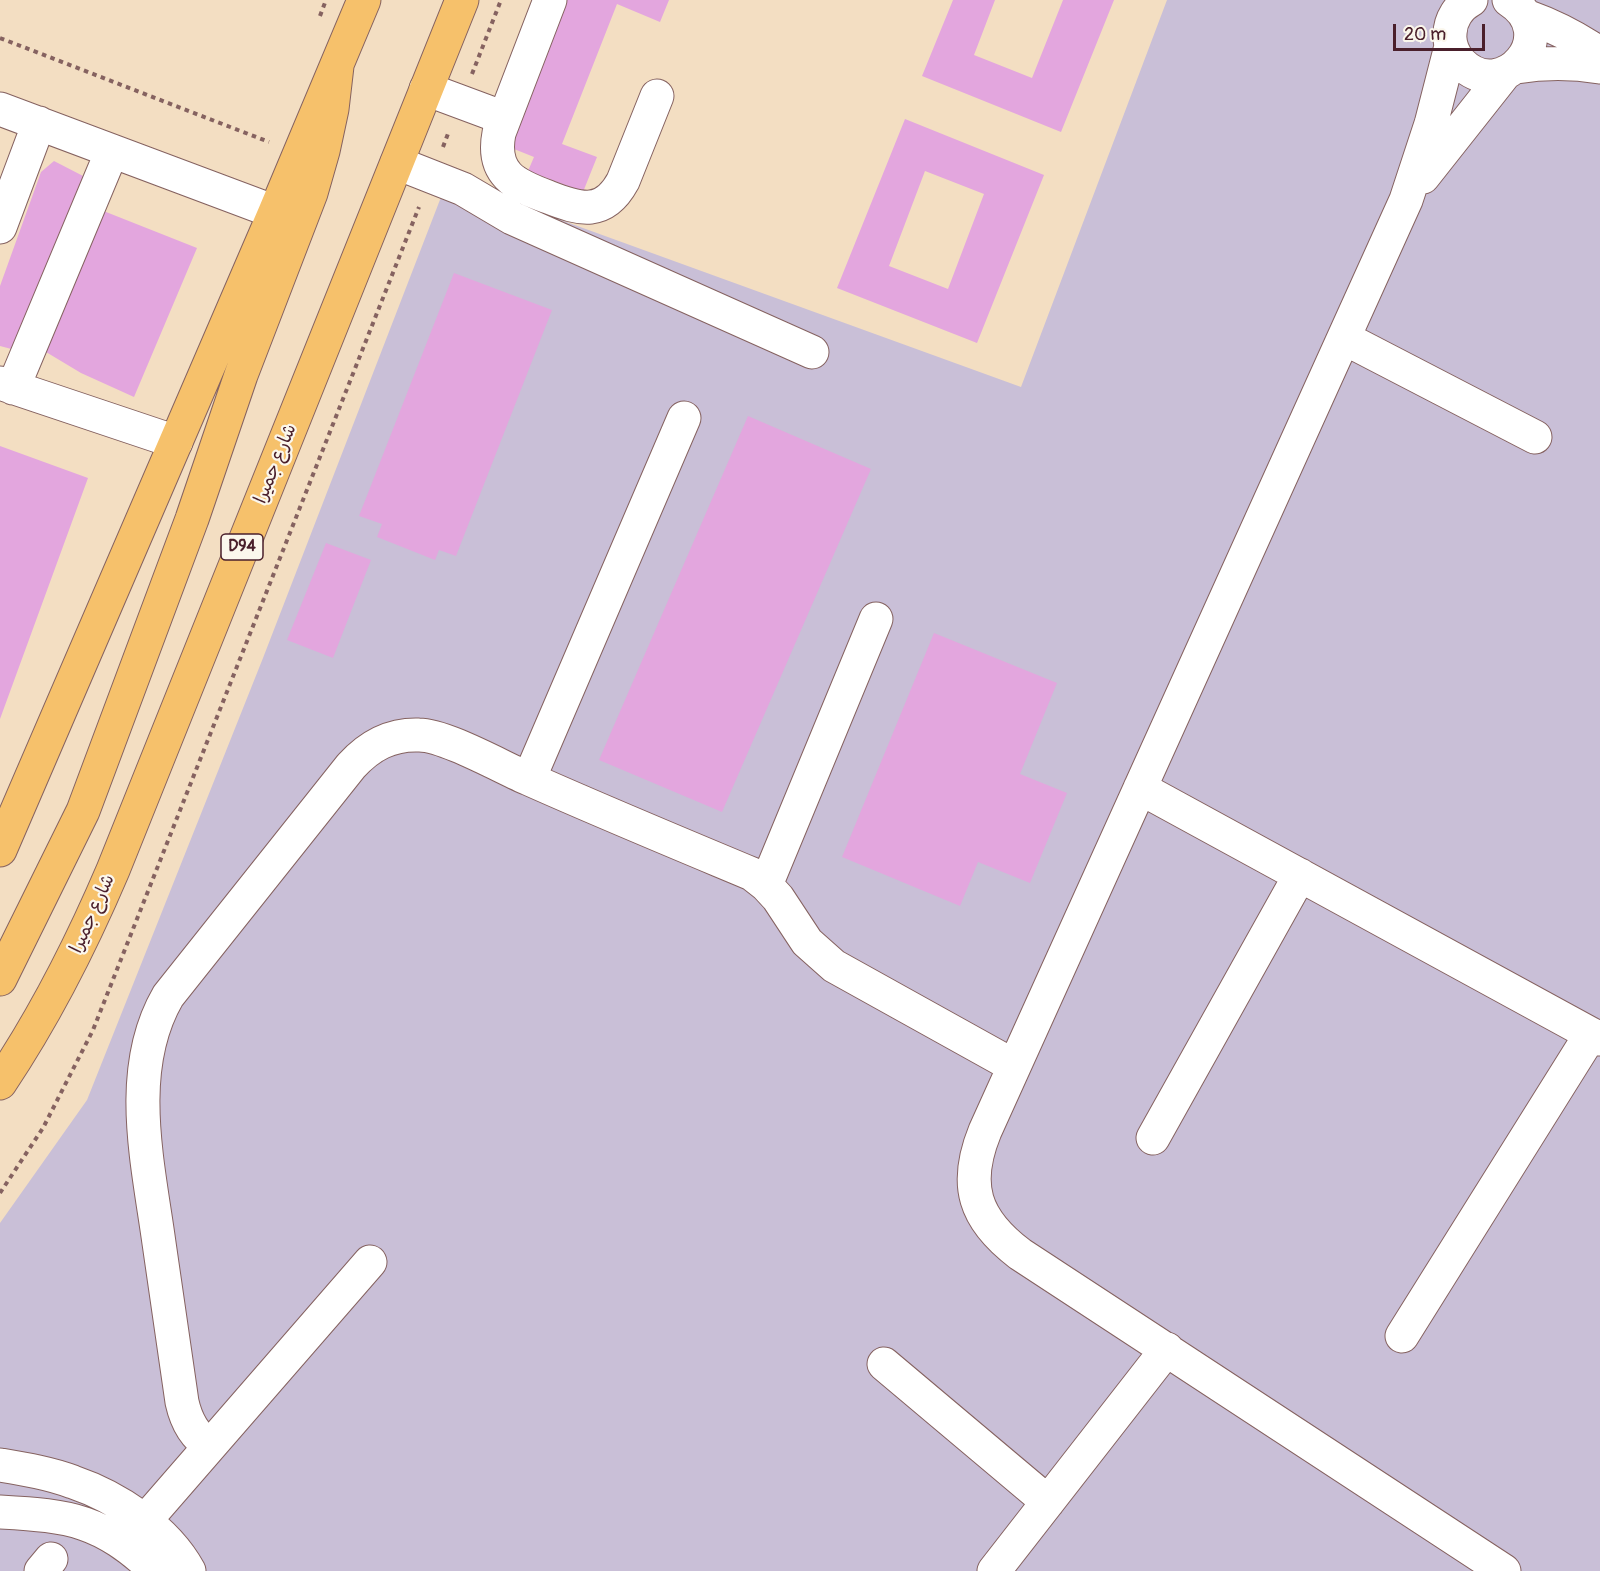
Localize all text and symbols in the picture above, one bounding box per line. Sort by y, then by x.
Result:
scale bar [1396,12,1488,50]
text: 20 m [1404,23,1446,46]
street label: شارع جميرا [250,421,302,507]
road number: D94 [221,534,263,560]
street label: شارع جميرا [66,871,120,957]

